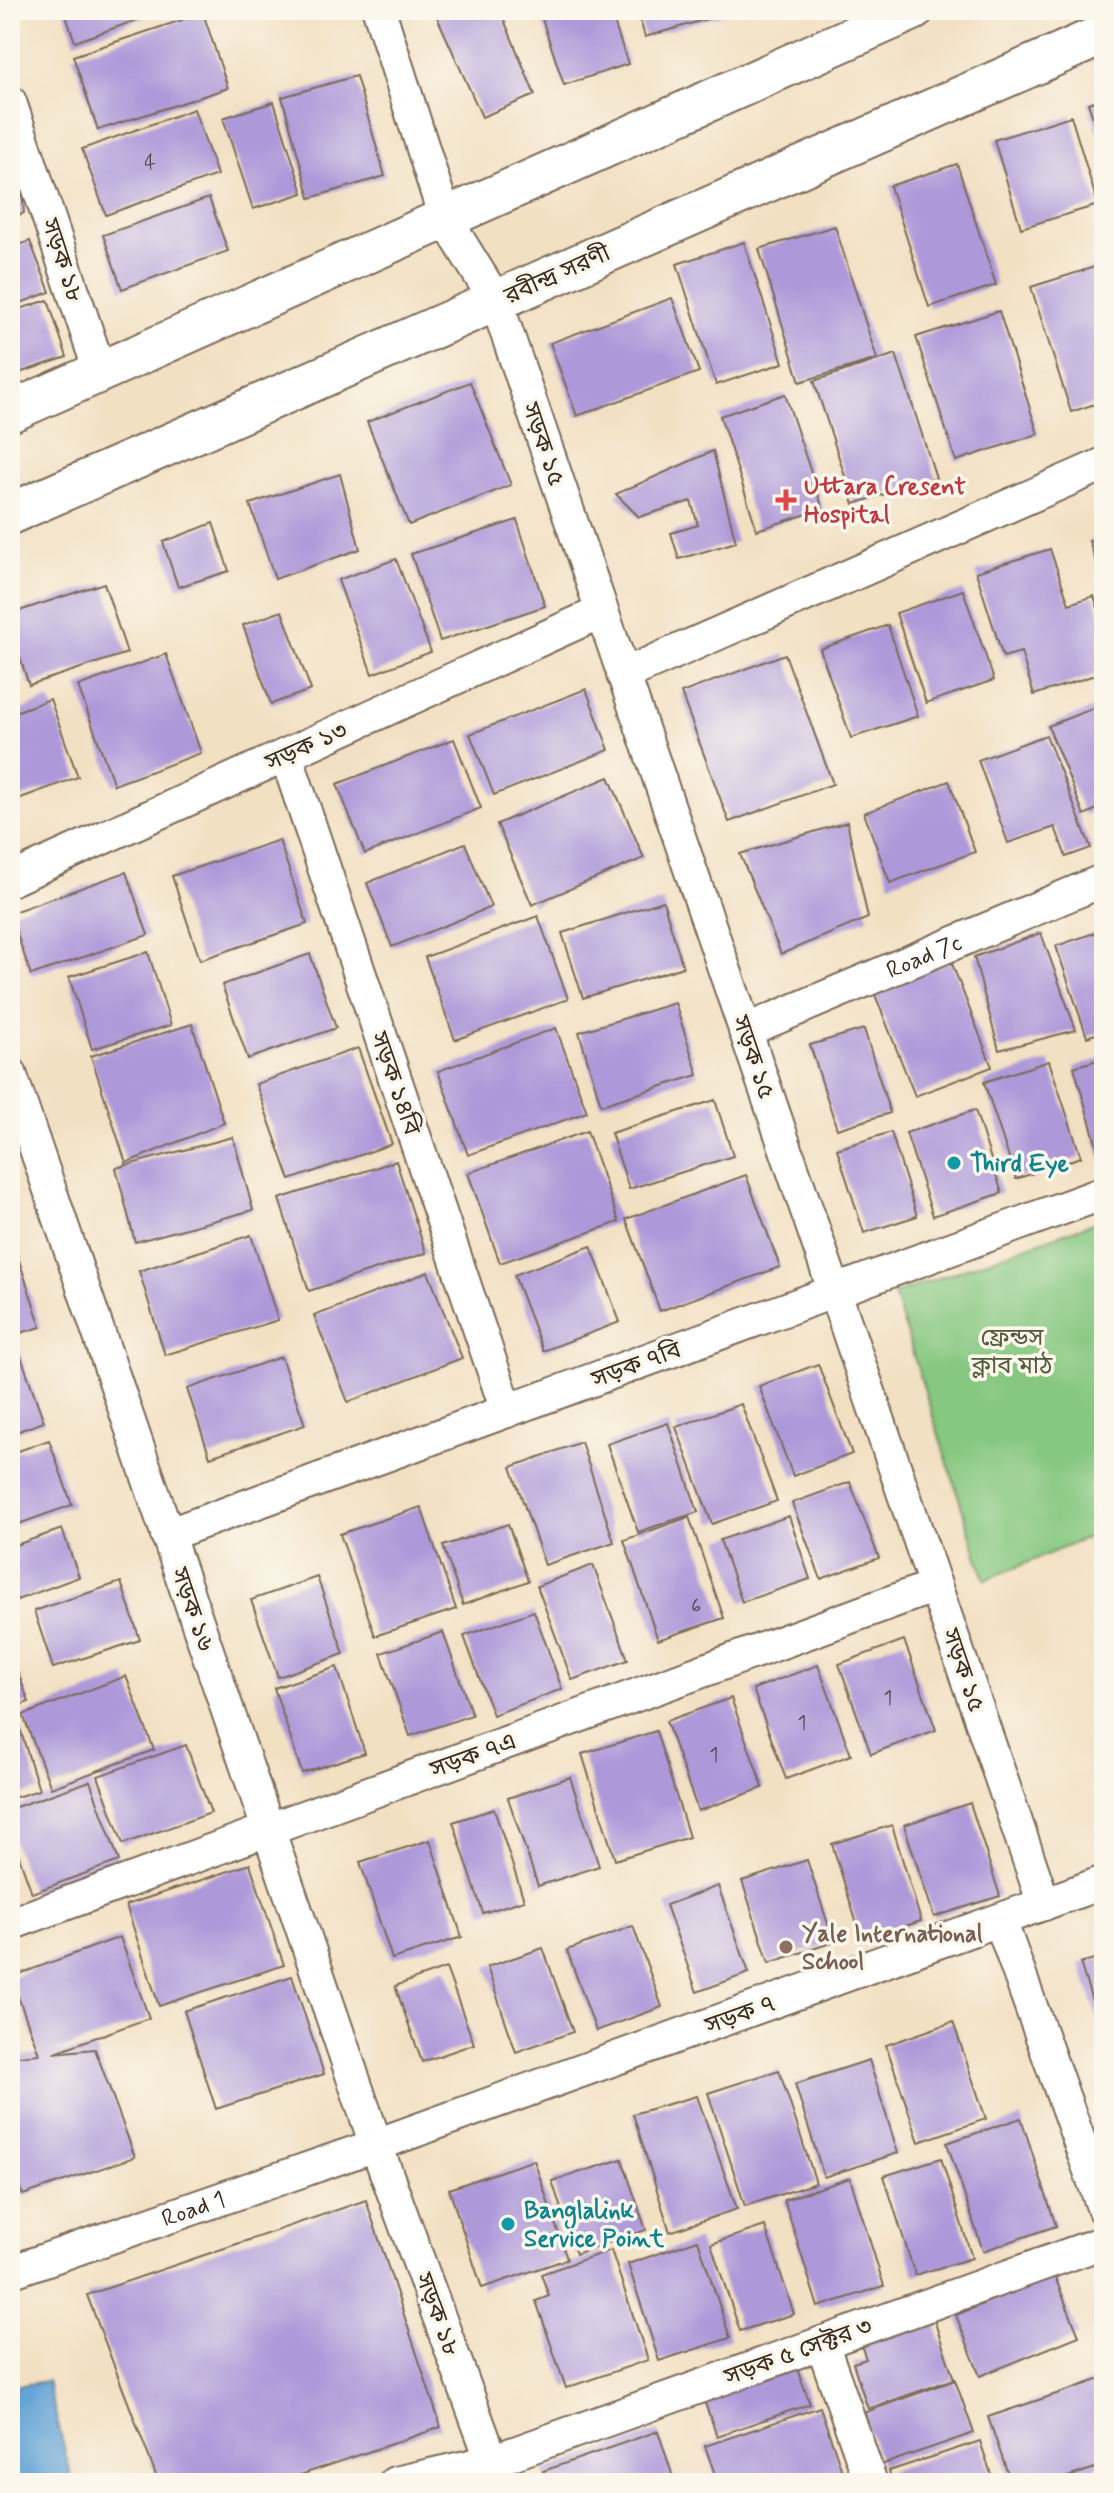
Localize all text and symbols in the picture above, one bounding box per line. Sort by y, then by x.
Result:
house number: 4 [144,150,156,177]
street label: সড়ক ১৮ [33,214,90,306]
street label: রবীন্দ্র সরণী [499,238,616,313]
street label: সড়ক ১৫ [514,398,571,490]
place label: Uttara Cresent Hospital [804,472,967,531]
marker: Uttara Cresent Hospital [775,489,797,511]
street label: সড়ক ১৩ [260,716,352,779]
street label: Road 7c [882,927,967,987]
street label: সড়ক ১৫ [724,1011,781,1103]
street label: সড়ক ১৪বি [362,1027,427,1140]
place label: Third Eye [970,1149,1069,1180]
marker: Third Eye [945,1154,963,1172]
park label: ফ্রেন্ডস ক্লাব মাঠ [971,1323,1053,1382]
street label: সড়ক ৭বি [587,1335,686,1396]
street label: সড়ক ১৬ [163,1563,220,1655]
house number: 6 [691,1593,701,1620]
street label: সড়ক ১৫ [934,1624,991,1716]
house number: 1 [884,1685,892,1712]
house number: 1 [798,1710,806,1737]
street label: সড়ক ৭এ [425,1727,521,1787]
house number: 1 [710,1742,718,1769]
place label: Yale International School [802,1919,983,1978]
marker: Yale International School [777,1938,795,1956]
street label: সড়ক ৭ [700,1989,780,2043]
street label: Road 1 [158,2184,230,2235]
place label: Banglalink Service Point [524,2196,665,2255]
marker: Banglalink Service Point [499,2215,517,2233]
street label: সড়ক ১৮ [407,2268,466,2360]
street label: সড়ক ৫ সেক্টর ৩ [720,2311,876,2394]

